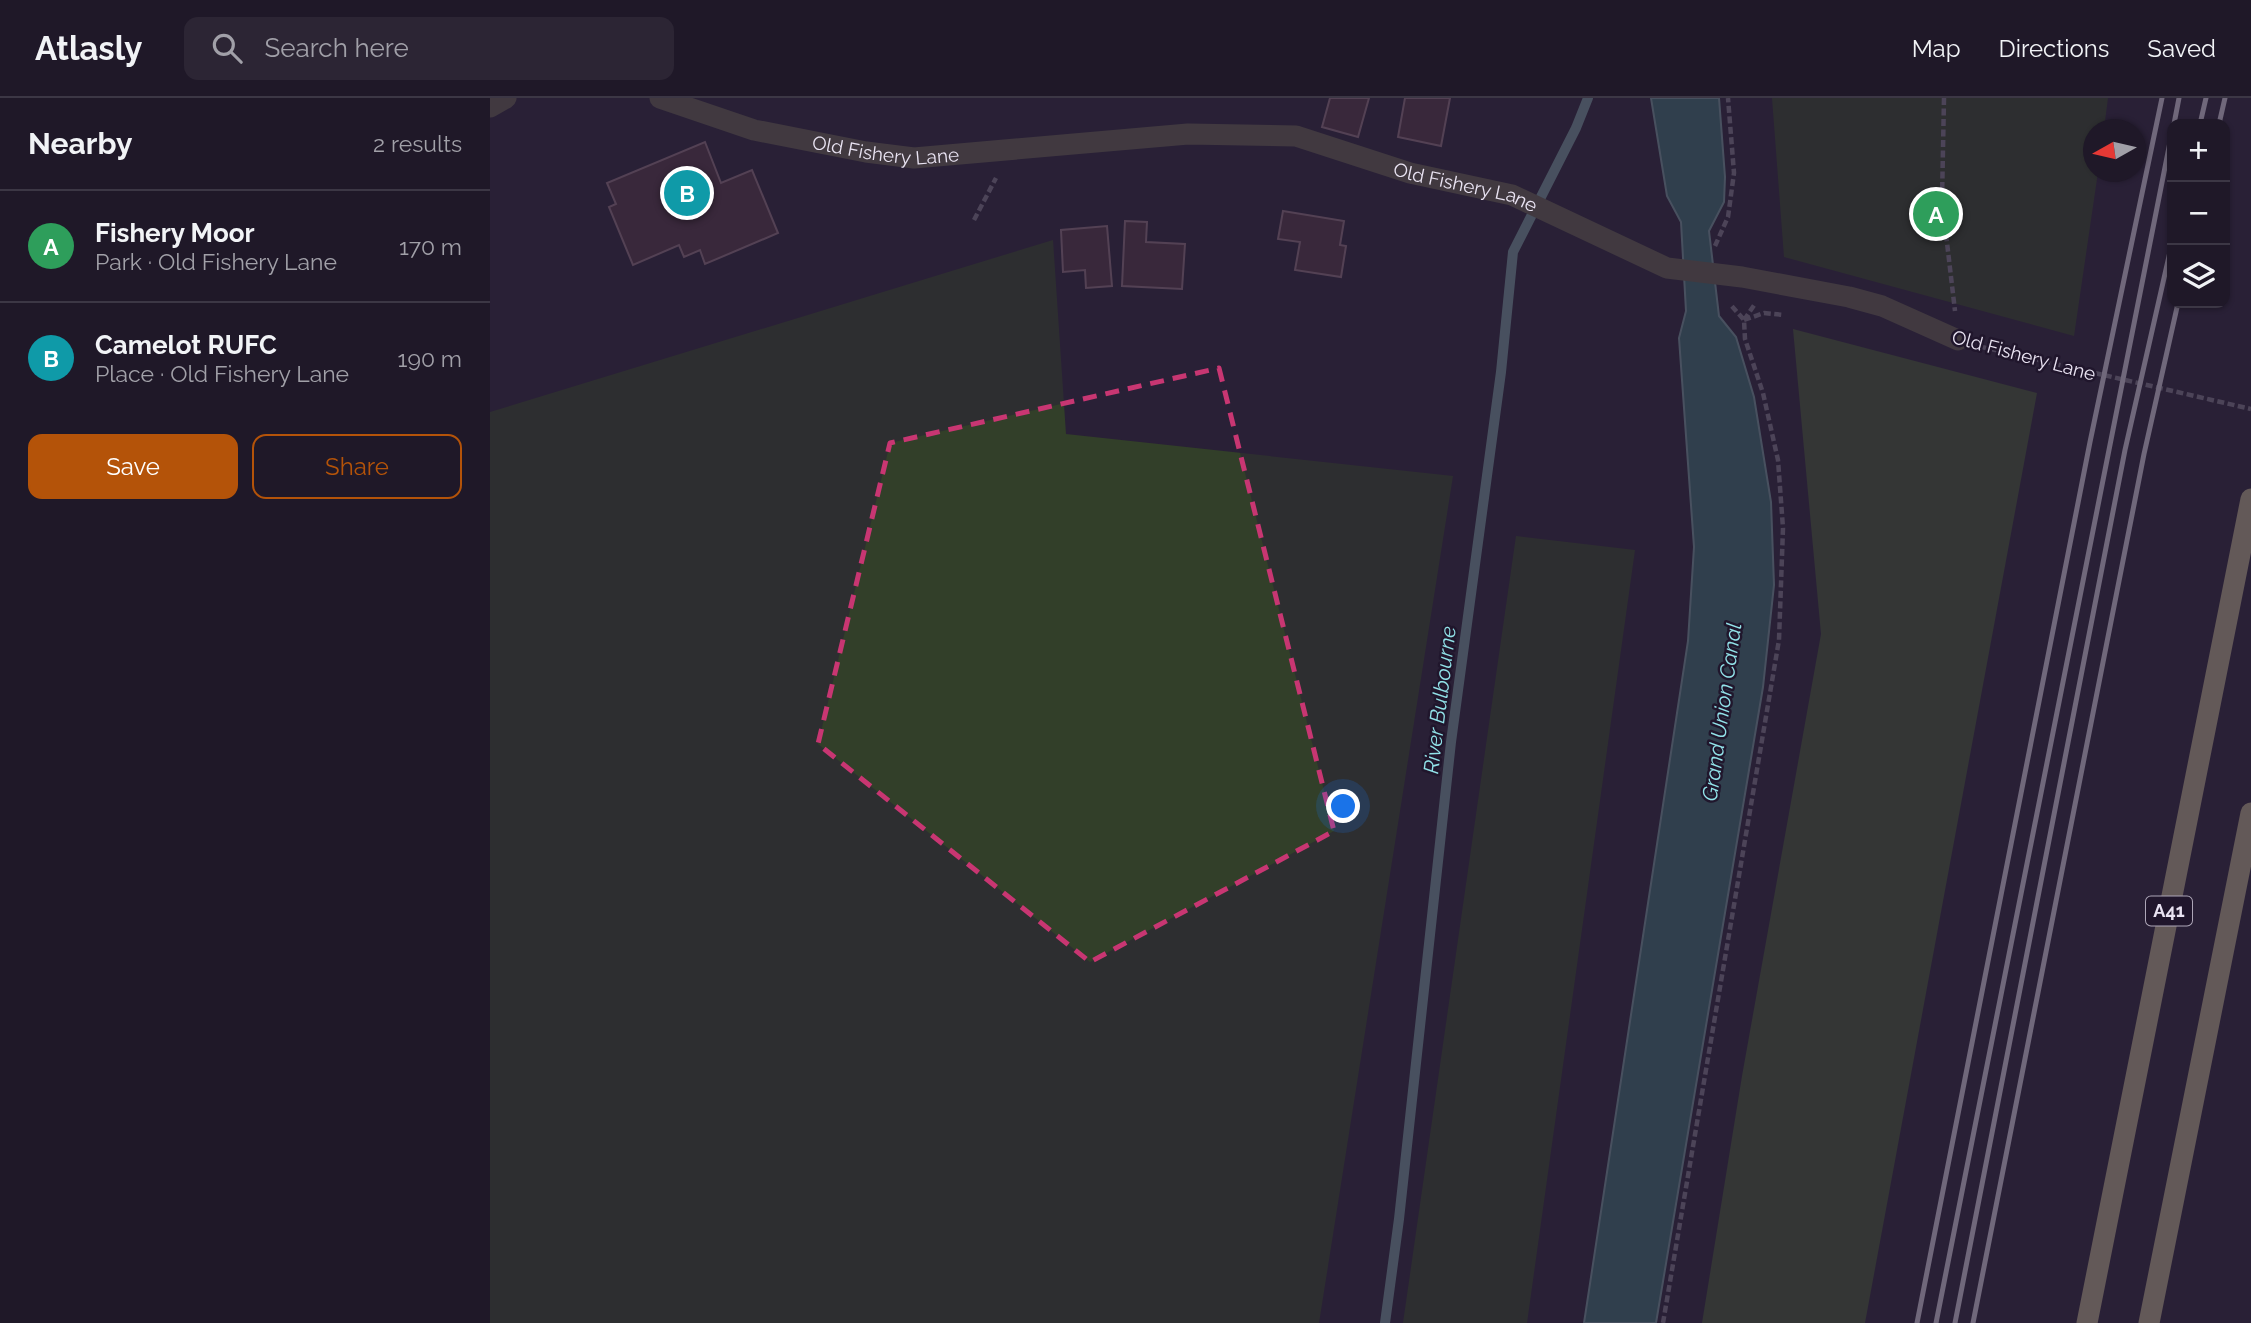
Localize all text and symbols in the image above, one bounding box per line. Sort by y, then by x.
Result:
search box [184,17,674,80]
text: Atlasly [35,29,142,68]
icon: search [208,29,246,67]
text: Search here [264,33,409,63]
text: Map [1912,34,1961,63]
text: Directions [1999,34,2109,63]
text: Saved [2147,34,2216,63]
north arrow [2083,119,2146,182]
map controls [2167,119,2230,308]
button: + [2167,119,2230,182]
text: Nearby [28,126,132,161]
text: 2 results [373,130,462,157]
street label: Old Fishery Lane [811,131,960,169]
street label: Old Fishery Lane [1391,157,1541,216]
pin: B [664,167,710,219]
button: − [2167,182,2230,245]
pin: A [1913,188,1959,240]
text: Fishery Moor [95,218,254,248]
text: A [43,233,59,260]
text: 170 m [399,233,462,260]
button: layers [2167,245,2230,308]
text: Park · Old Fishery Lane [95,248,337,275]
street label: Old Fishery Lane [1950,325,2098,385]
text: Camelot RUFC [95,330,277,360]
text: B [43,345,59,372]
text: 190 m [398,345,462,372]
text: Place · Old Fishery Lane [95,360,349,387]
button: Save [28,434,238,499]
button: Share [252,434,462,499]
water label: Grand Union Canal [1697,621,1746,803]
water label: River Bulbourne [1418,625,1461,775]
your location [1326,789,1360,823]
road number: A41 [2146,896,2192,926]

